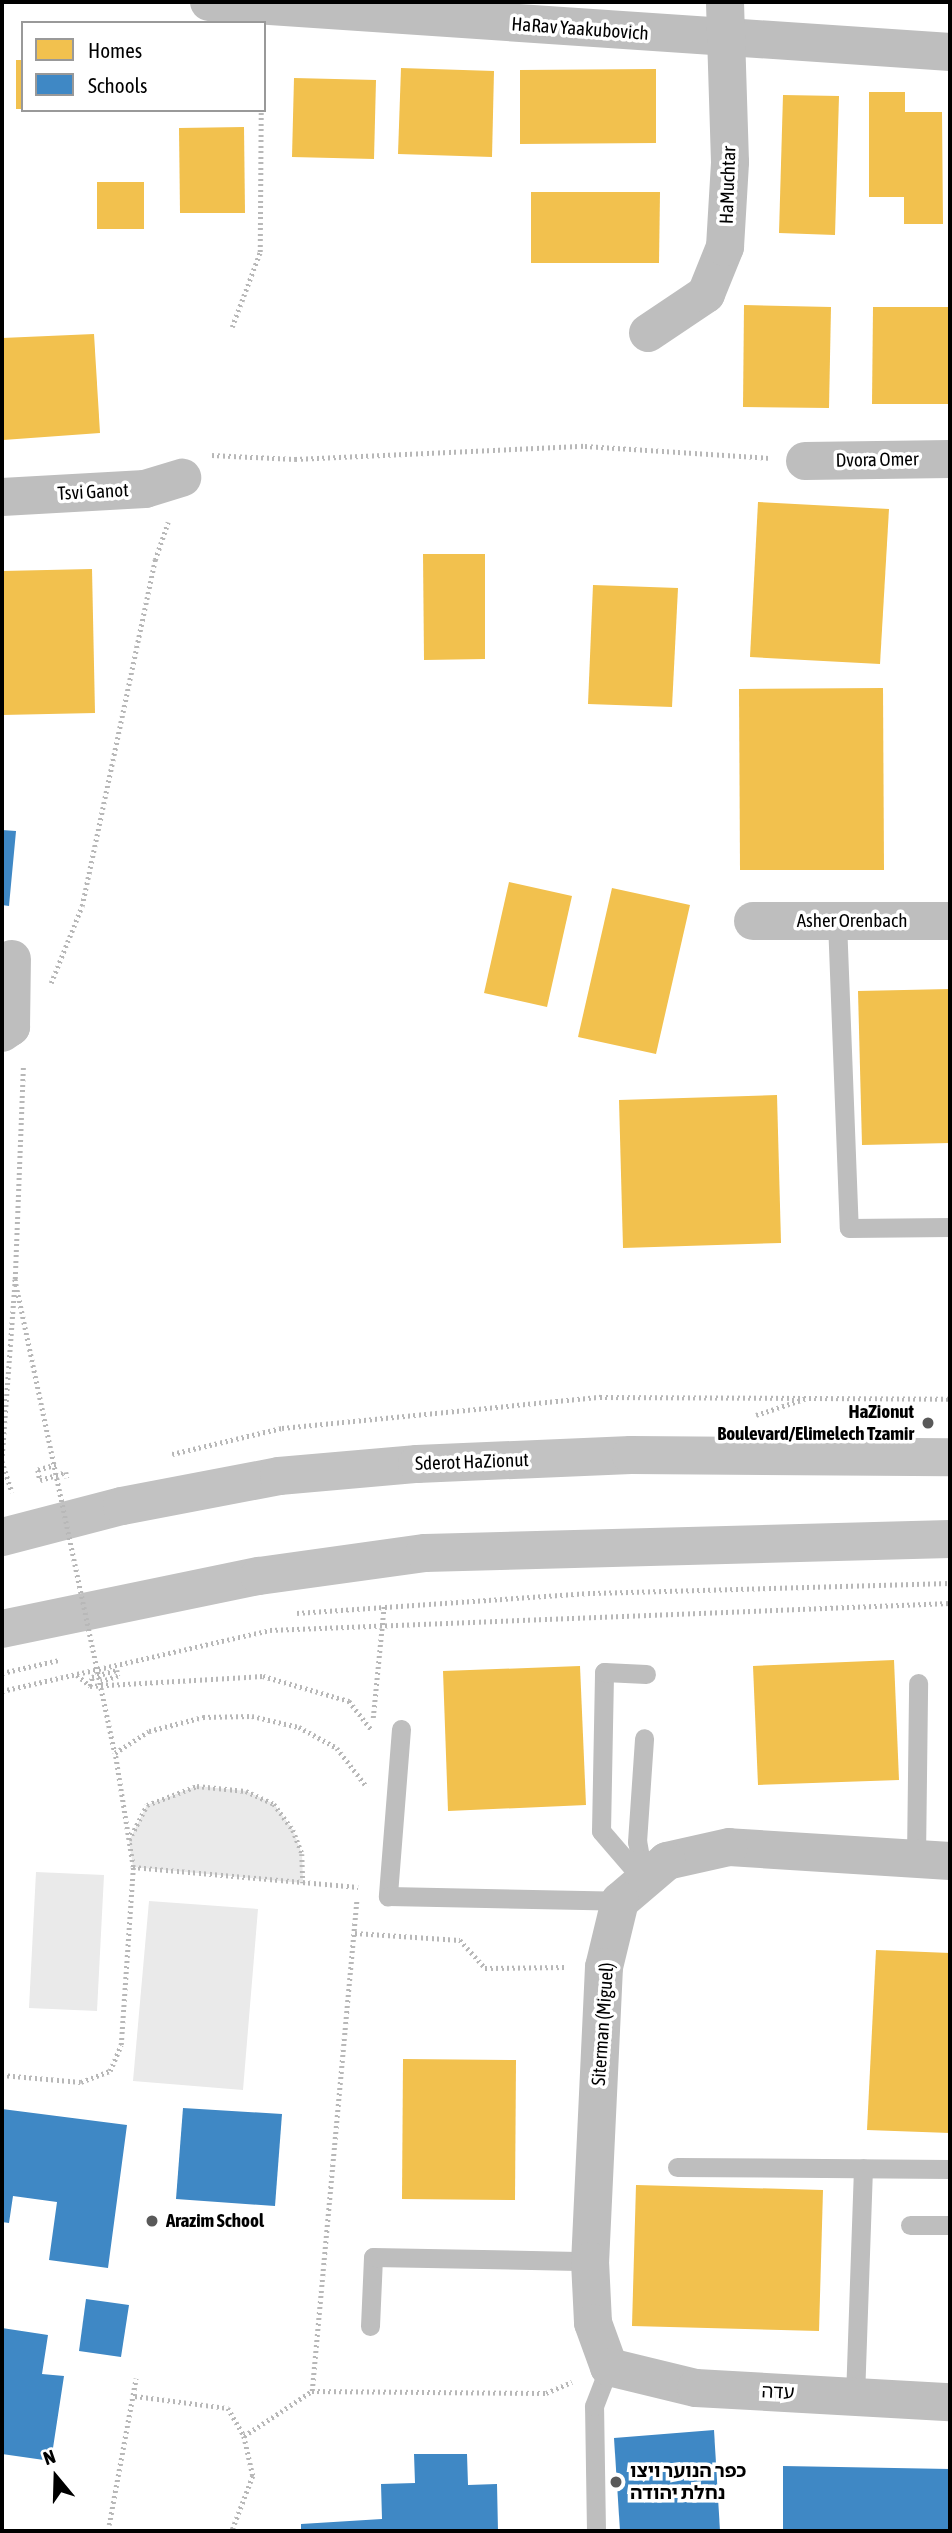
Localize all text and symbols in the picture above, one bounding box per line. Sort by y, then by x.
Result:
street label: HaRav Yaakubovich [511,13,649,45]
legend [21,21,266,112]
text: Homes [88,38,142,62]
text: Schools [88,73,148,97]
street label: HaMuchtar [715,146,741,224]
street label: Dvora Omer [835,448,919,472]
street label: Tsvi Ganot [57,479,129,505]
street label: Asher Orenbach [797,910,907,932]
place label: HaZionut Boulevard/Elimelech Tzamir [717,1401,914,1445]
marker: HaZionut Boulevard/Elimelech Tzamir [920,1415,936,1431]
street label: Sderot HaZionut [415,1449,529,1475]
street label: Siterman (Miguel) [587,1962,619,2086]
place label: Arazim School [166,2210,264,2232]
marker: Arazim School [144,2213,160,2229]
street label: עדה [761,2380,795,2404]
north arrow [21,2442,91,2512]
text: N [40,2445,58,2469]
place label: כפר הנוער ויצו נחלת יהודה [630,2460,746,2504]
marker: כפר הנוער ויצו נחלת יהודה [608,2474,624,2490]

